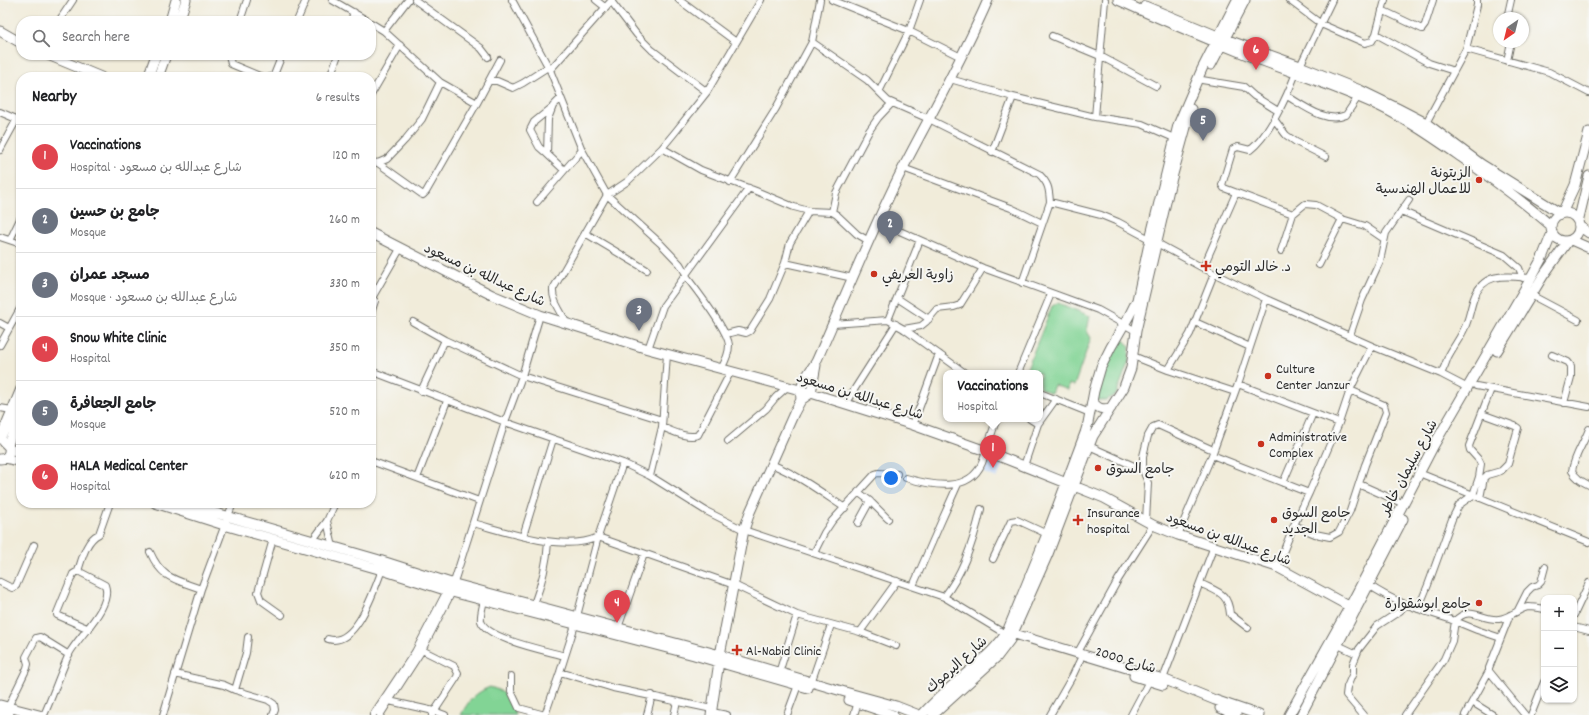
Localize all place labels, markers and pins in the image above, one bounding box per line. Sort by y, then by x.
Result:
pin: 6 [1243,37,1269,70]
pin: 5 [1190,108,1216,141]
place label: الزيتونة للاعمال الهندسية [1376,164,1471,200]
marker: الزيتونة للاعمال الهندسية [1474,175,1484,185]
pin: 2 [877,211,903,244]
place label: د. خالد التومي [1215,258,1291,279]
marker: د. خالد التومي [1200,260,1212,272]
place label: زاوية العريفي [882,266,954,287]
marker: زاوية العريفي [869,269,879,279]
pin: 3 [626,298,652,331]
place label: Culture Center Janzur [1276,360,1351,396]
marker: Culture Center Janzur [1263,371,1273,381]
place label: Administrative Complex [1269,428,1347,464]
pin: 1 [980,435,1006,468]
marker: Administrative Complex [1256,439,1266,449]
place label: جامع السوق [1106,460,1175,480]
marker: جامع السوق [1093,463,1103,473]
place label: Insurance hospital [1087,504,1140,540]
place label: جامع السوق الجديد [1282,504,1351,540]
marker: Insurance hospital [1072,514,1084,526]
marker: جامع السوق الجديد [1269,515,1279,525]
pin: 4 [604,590,630,623]
place label: جامع ابوشقوارة [1385,595,1471,615]
marker: جامع ابوشقوارة [1474,598,1484,608]
place label: Al-Nabid Clinic [746,642,821,662]
marker: Al-Nabid Clinic [731,644,743,656]

